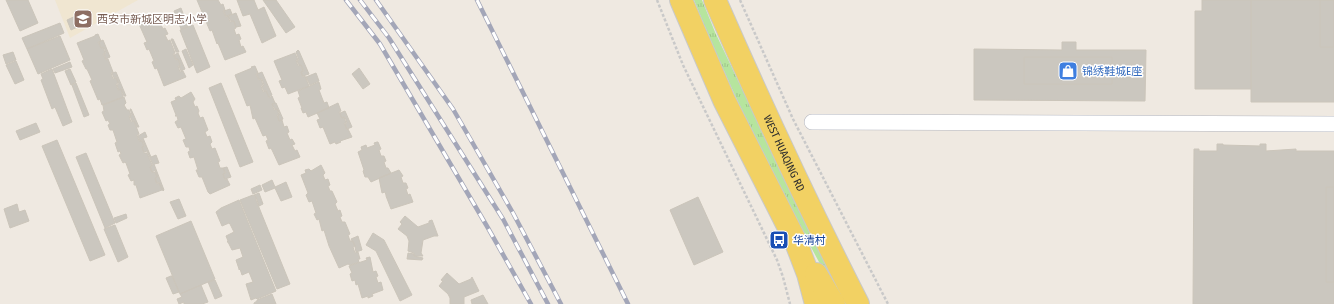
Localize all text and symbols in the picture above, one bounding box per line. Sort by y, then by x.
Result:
school or university icon: 西安市新城区明志小学 [72,8,94,30]
place label: 西安市新城区明志小学 [97,13,207,26]
shop icon: 锦绣鞋城E座 [1057,60,1079,82]
place label: 锦绣鞋城E座 [1082,65,1142,78]
street label: WEST HUAQING RD [761,113,808,193]
bus stop icon: 华清村 [768,229,790,251]
place label: 华清村 [793,234,826,247]

